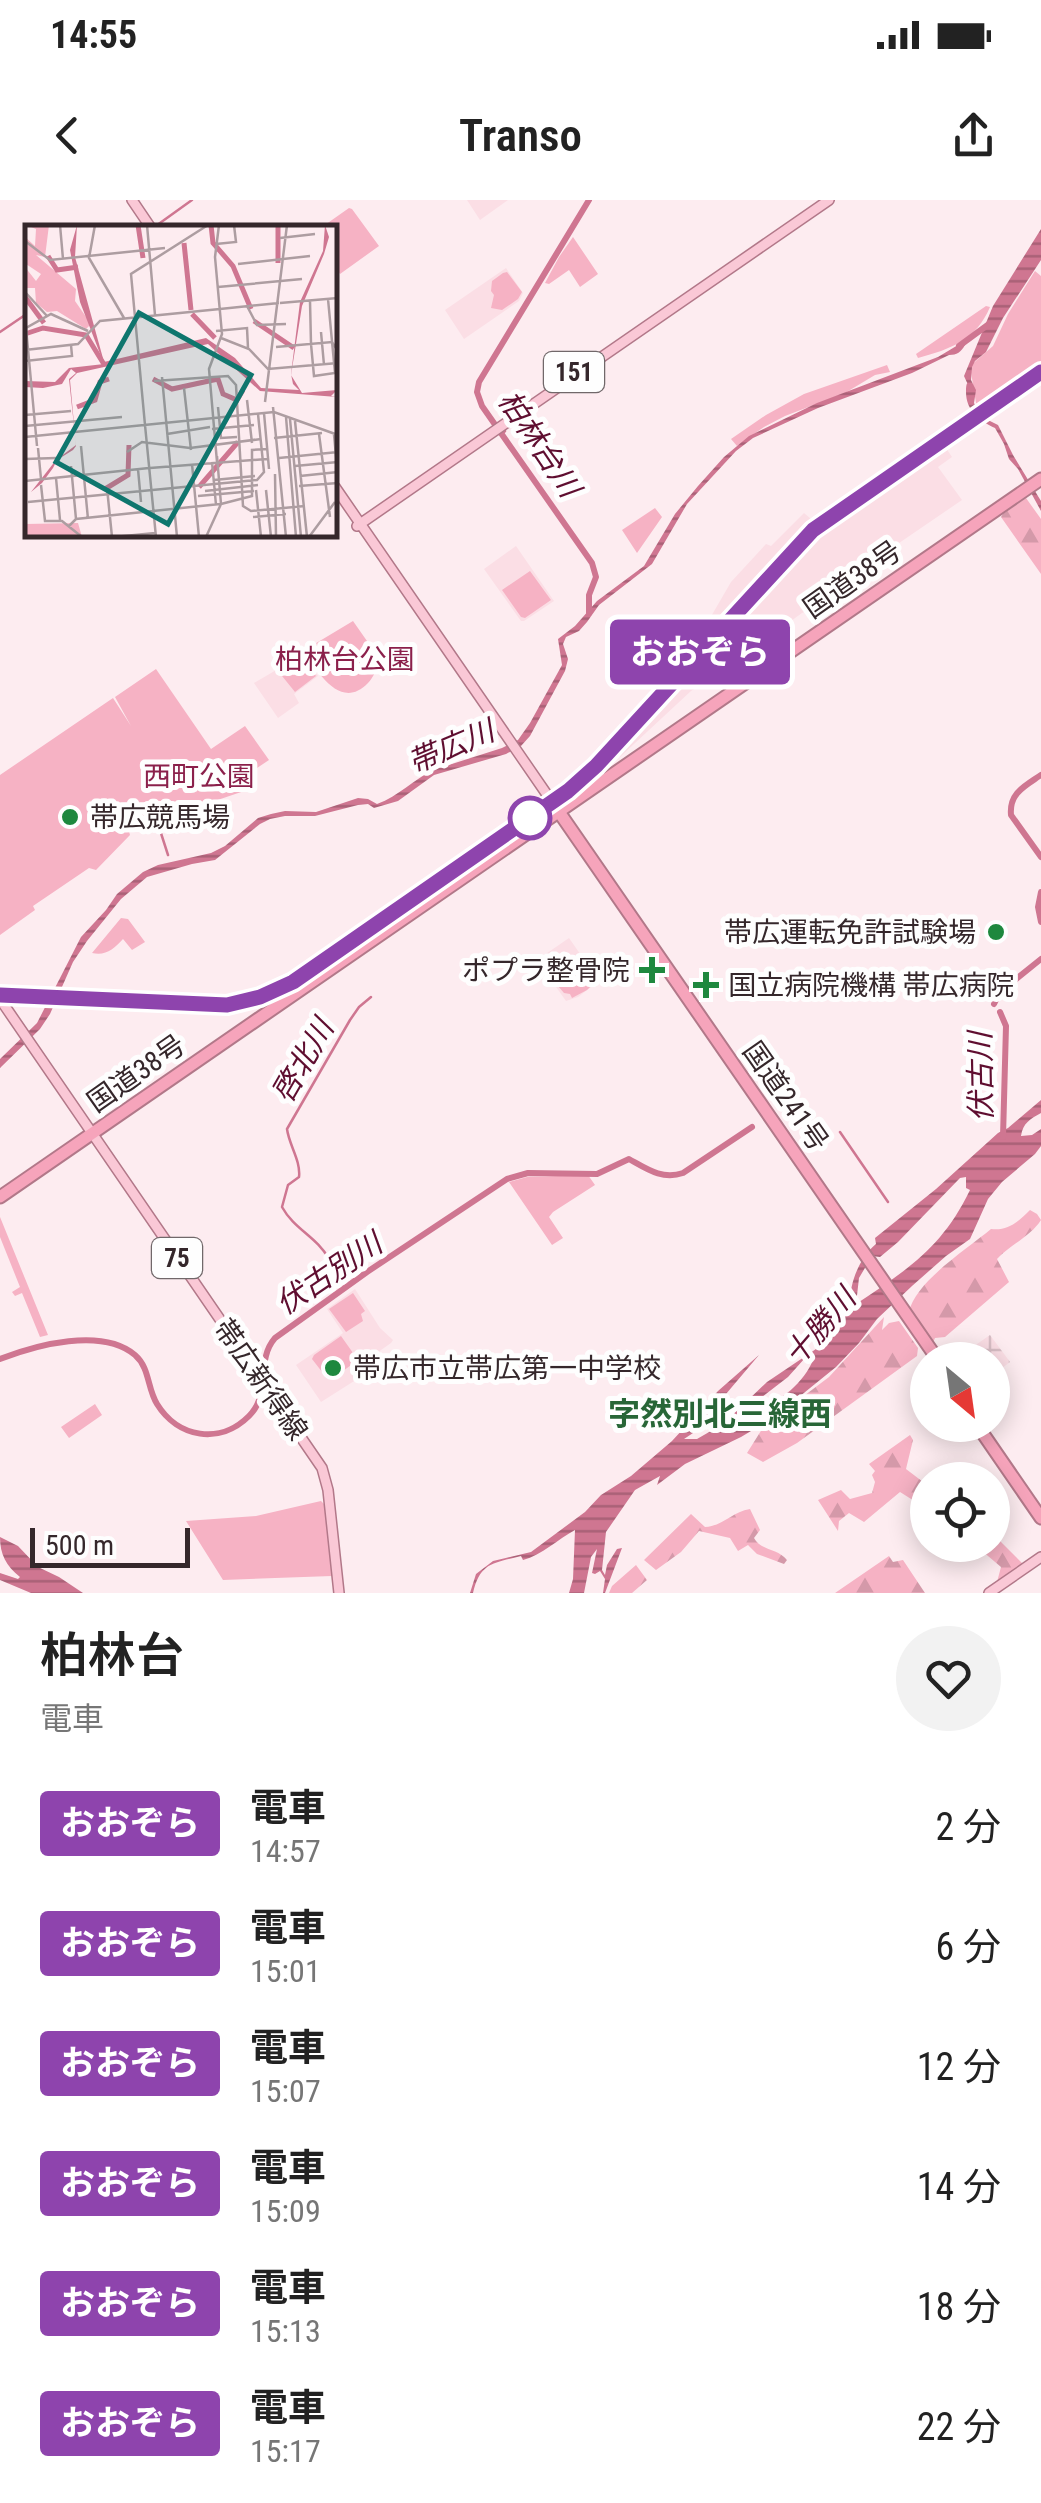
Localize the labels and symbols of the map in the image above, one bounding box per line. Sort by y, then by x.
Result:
inset map [25,225,338,538]
road number: 151 [544,352,604,392]
water label: 柏林台川 [491,384,589,506]
street label: 国道38号 [797,534,907,625]
line badge: おおぞら [630,620,770,684]
park label: 柏林台公園 [275,643,415,676]
water label: 帯広川 [403,712,502,780]
park label: 西町公園 [143,760,255,793]
unlabelled marker [509,797,551,839]
place label: 帯広競馬場 [90,801,230,834]
marker: 帯広競馬場 [59,806,81,828]
place label: 帯広運転免許試験場 [724,916,976,949]
marker: 帯広運転免許試験場 [985,921,1007,943]
place label: ポプラ整骨院 [462,954,630,987]
marker: ポプラ整骨院 [639,957,665,983]
place label: 国立病院機構 帯広病院 [728,969,1014,1002]
marker: 国立病院機構 帯広病院 [693,972,719,998]
water label: 啓北川 [265,1010,342,1108]
street label: 国道38号 [81,1028,191,1119]
water label: 伏古川 [962,1029,999,1122]
street label: 国道241号 [736,1035,835,1157]
water label: 伏古別川 [269,1224,391,1322]
road number: 75 [152,1238,202,1278]
water label: 十勝川 [777,1279,864,1372]
street label: 帯広新得線 [207,1312,314,1446]
north arrow [910,1342,1010,1442]
place label: 帯広市立帯広第一中学校 [353,1352,661,1385]
marker: 帯広市立帯広第一中学校 [322,1357,344,1379]
district label: 字然別北三線西 [608,1395,832,1433]
scale bar [30,1523,190,1568]

